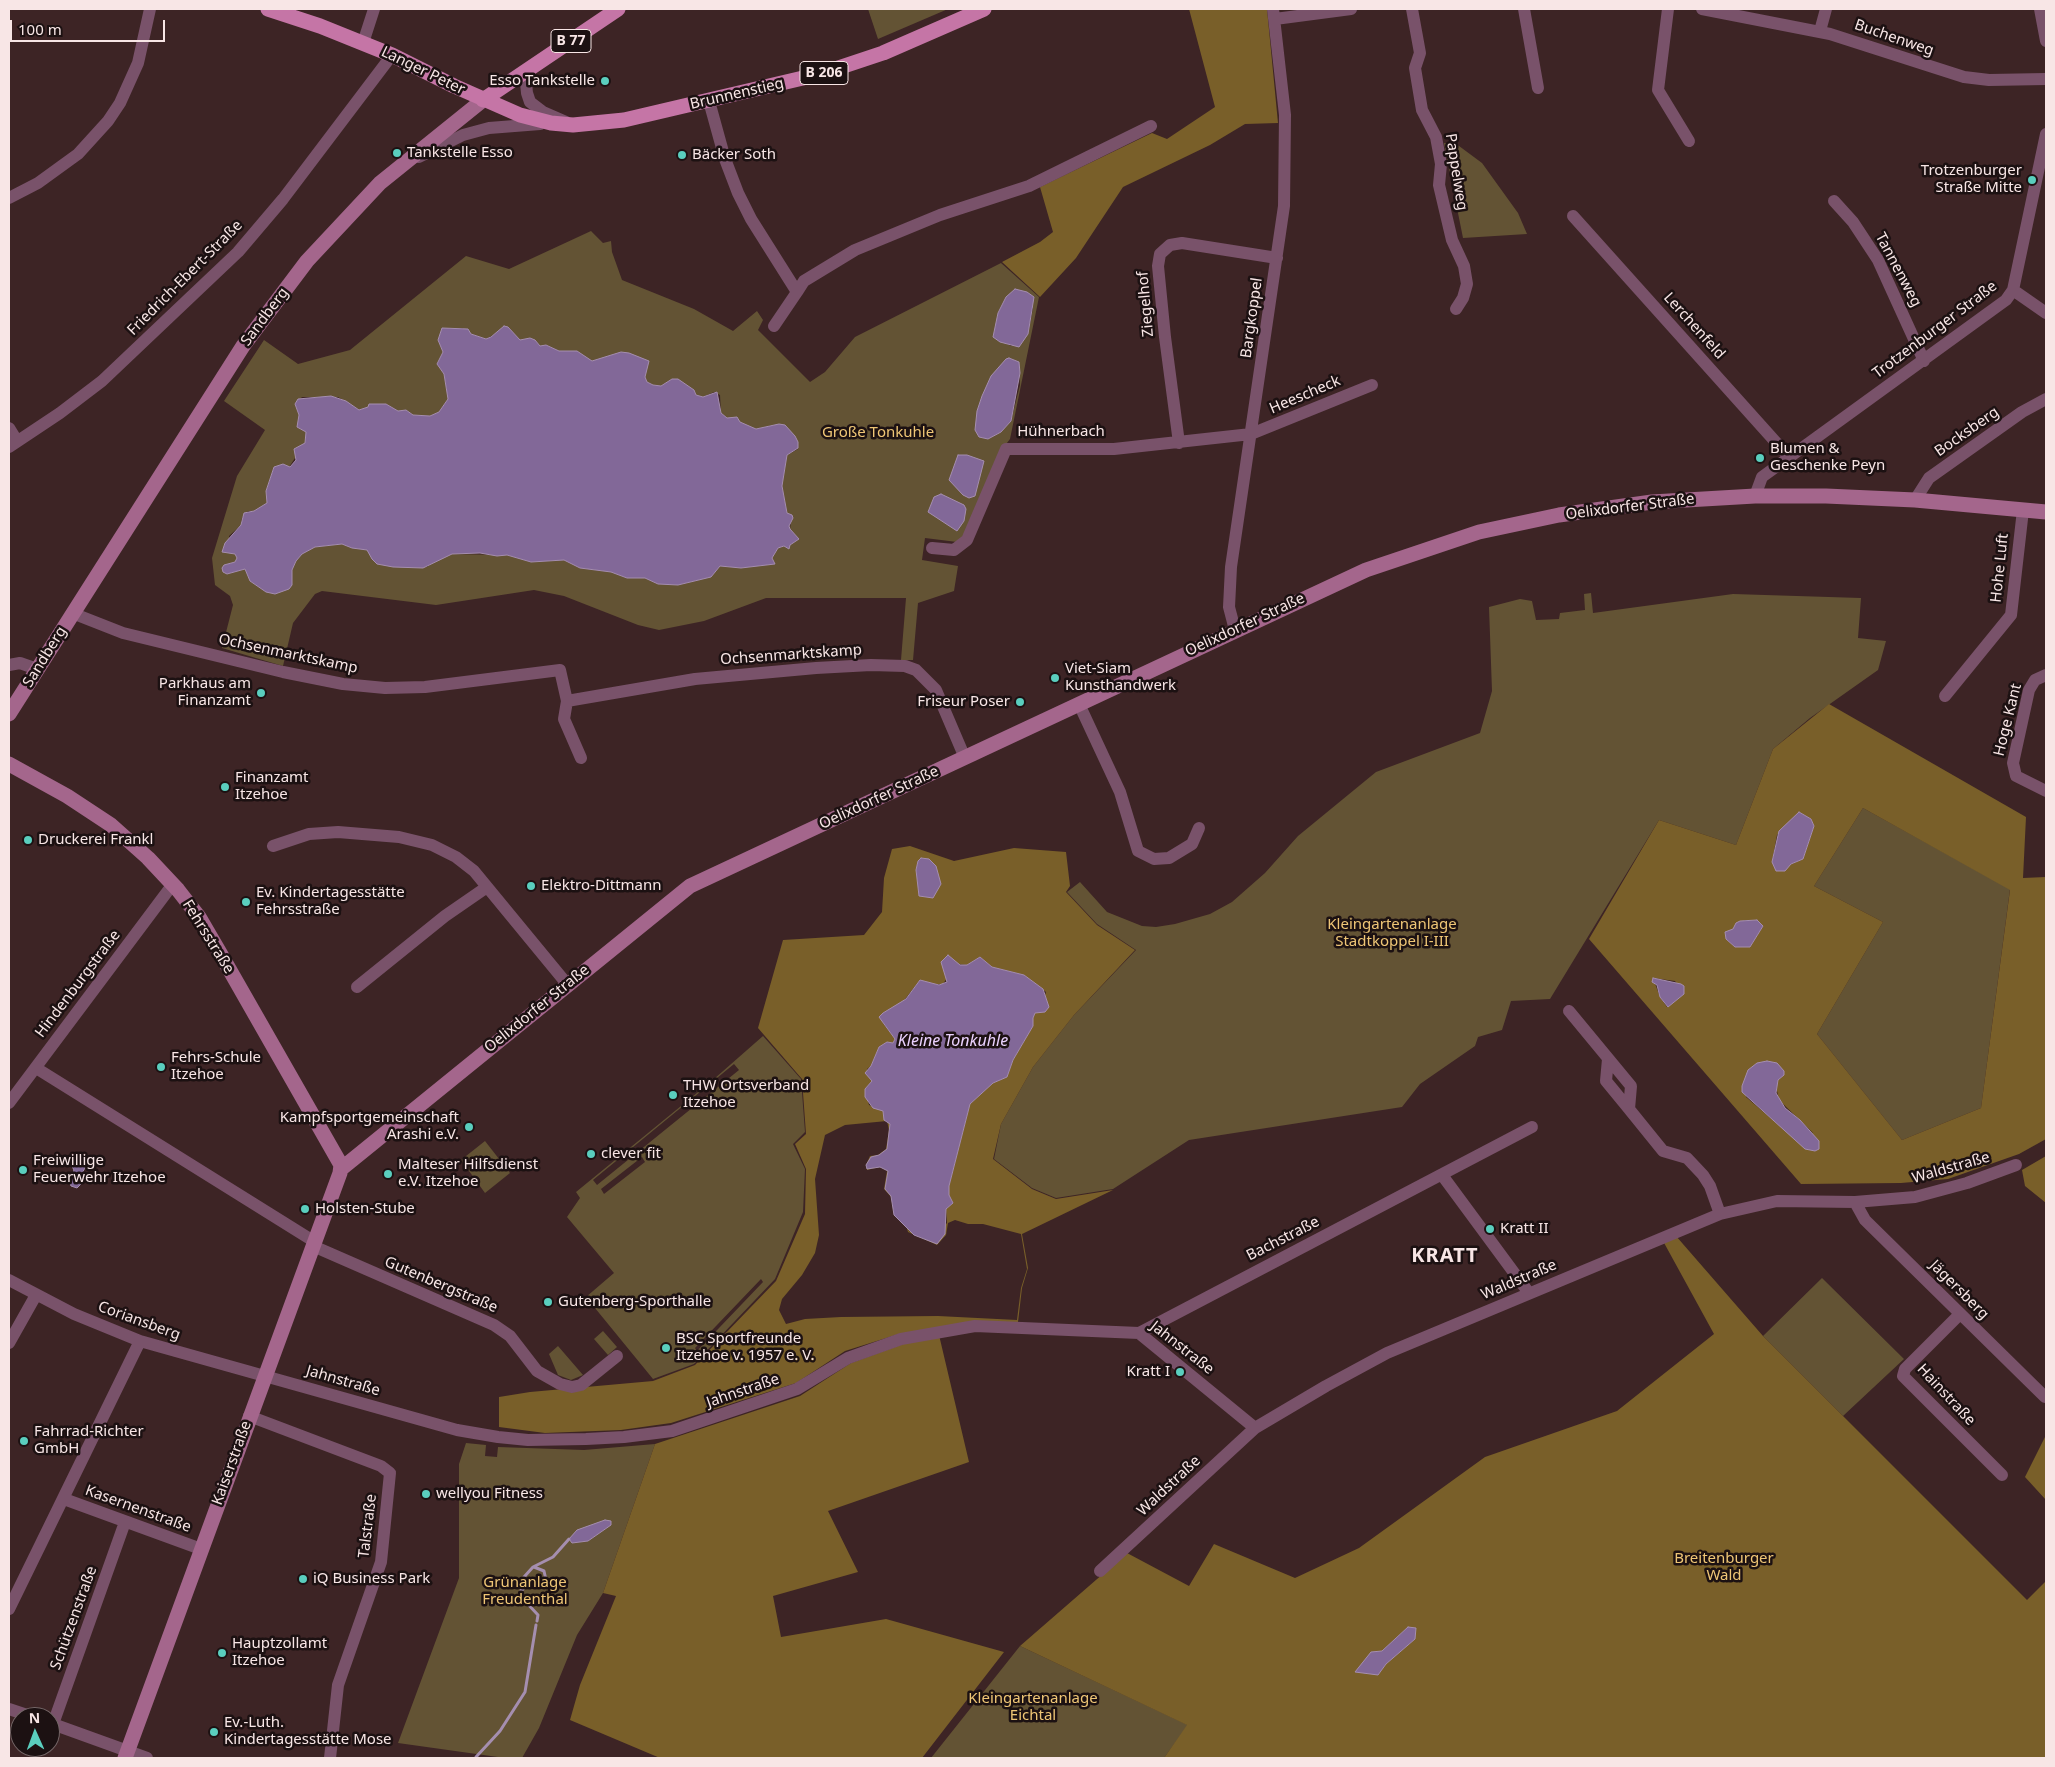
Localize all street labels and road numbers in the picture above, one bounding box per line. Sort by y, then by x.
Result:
street label: Buchenweg [1852,16,1936,60]
road number: B 77 [551,29,591,52]
street label: Langer Peter [378,43,468,99]
road number: B 206 [800,62,848,84]
street label: Brunnenstieg [688,74,786,114]
street label: Pappelweg [1441,132,1471,212]
street label: Friedrich-Ebert-Straße [124,217,246,339]
street label: Tannenweg [1871,230,1925,310]
street label: Ziegelhof [1134,270,1158,338]
street label: Bargkoppel [1237,276,1267,360]
street label: Trotzenburger Straße [1869,277,2001,383]
street label: Sandberg [237,284,293,350]
street label: Lerchenfeld [1659,289,1729,363]
street label: Heescheck [1267,372,1343,418]
street label: Bocksberg [1931,403,2003,461]
street label: Hühnerbach [1017,423,1105,441]
street label: Oelixdorfer Straße [1565,490,1695,524]
street label: Hohe Luft [1987,532,2013,604]
street label: Oelixdorfer Straße [1182,589,1308,661]
street label: Sandberg [19,623,71,691]
street label: Ochsenmarktskamp [217,630,359,678]
street label: Ochsenmarktskamp [720,641,862,669]
street label: Hoge Kant [1990,682,2026,758]
street label: Oelixdorfer Straße [816,762,942,834]
street label: Fehrsstraße [178,897,238,977]
street label: Hindenburgstraße [32,927,124,1041]
street label: Oelixdorfer Straße [481,961,593,1057]
street label: Waldstraße [1910,1148,1992,1188]
street label: Bachstraße [1244,1213,1322,1265]
street label: Gutenbergstraße [382,1253,500,1317]
street label: Waldstraße [1479,1256,1559,1304]
street label: Jägersberg [1926,1257,1992,1323]
street label: Coriansberg [95,1298,183,1344]
street label: Jahnstraße [1147,1318,1217,1378]
street label: Hainstraße [1913,1361,1979,1429]
street label: Jahnstraße [304,1362,382,1400]
street label: Jahnstraße [704,1370,782,1412]
street label: Kaiserstraße [208,1418,256,1508]
street label: Waldstraße [1134,1452,1204,1520]
street label: Kasernenstraße [83,1481,193,1537]
street label: Talstraße [355,1493,381,1559]
street label: Schützenstraße [47,1564,101,1672]

